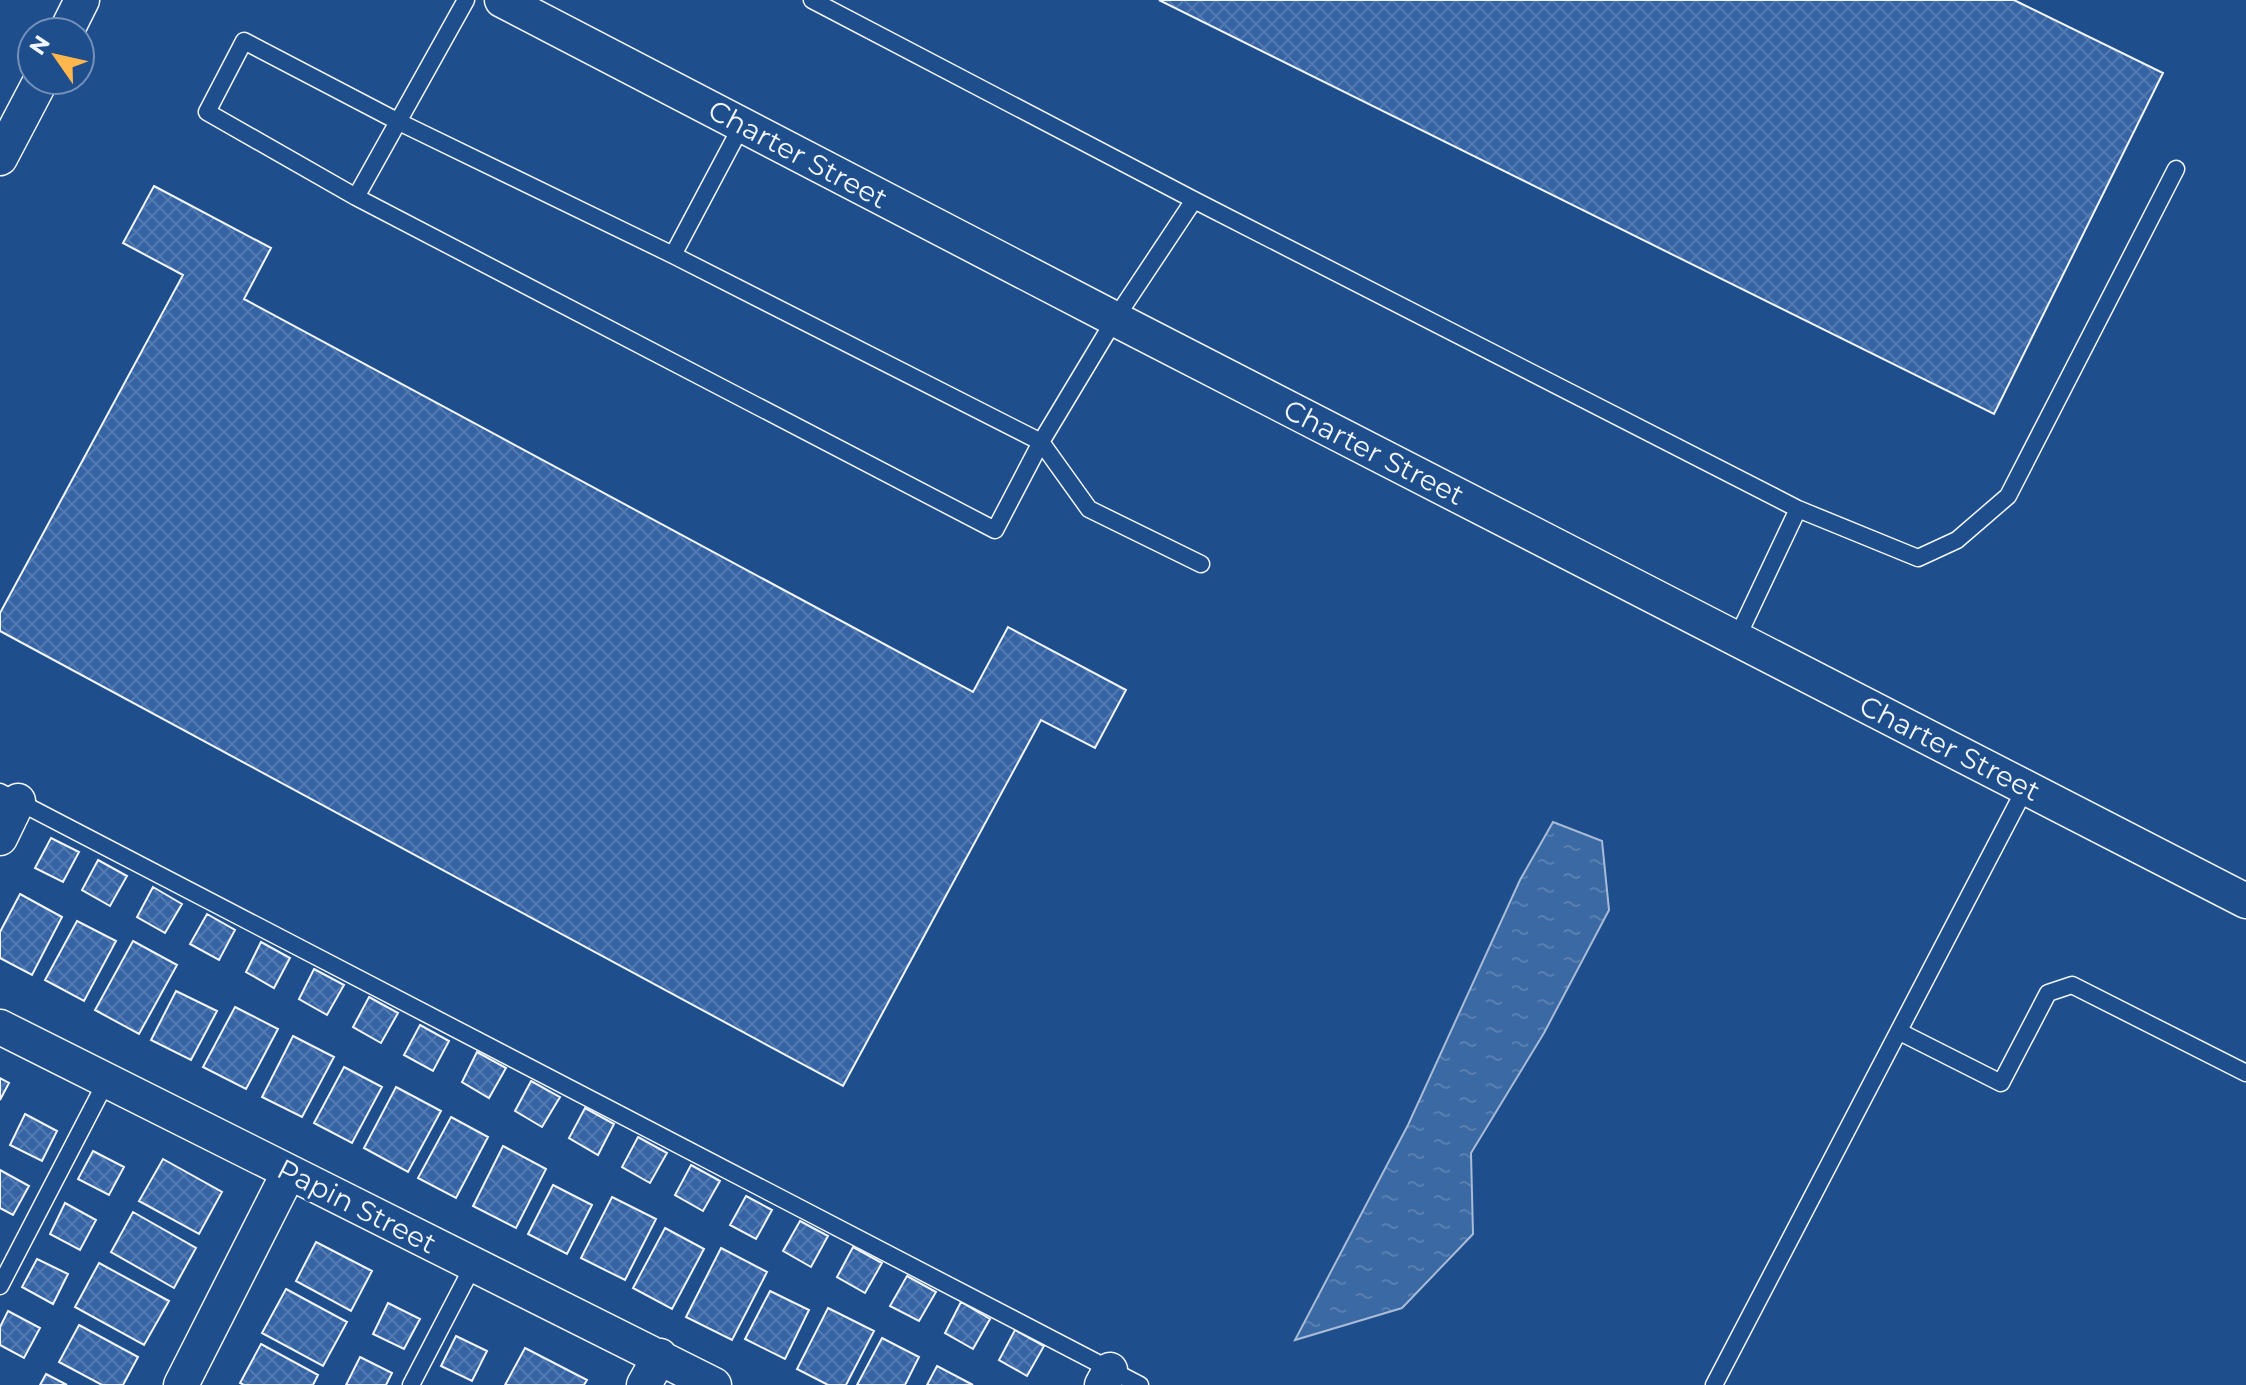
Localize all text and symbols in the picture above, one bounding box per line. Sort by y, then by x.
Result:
north arrow [16,16,96,96]
text: N [24,30,56,60]
street label: Charter Street [703,93,893,215]
street label: Charter Street [1278,392,1470,512]
street label: Charter Street [1854,688,2046,808]
street label: Papin Street [272,1151,442,1261]

